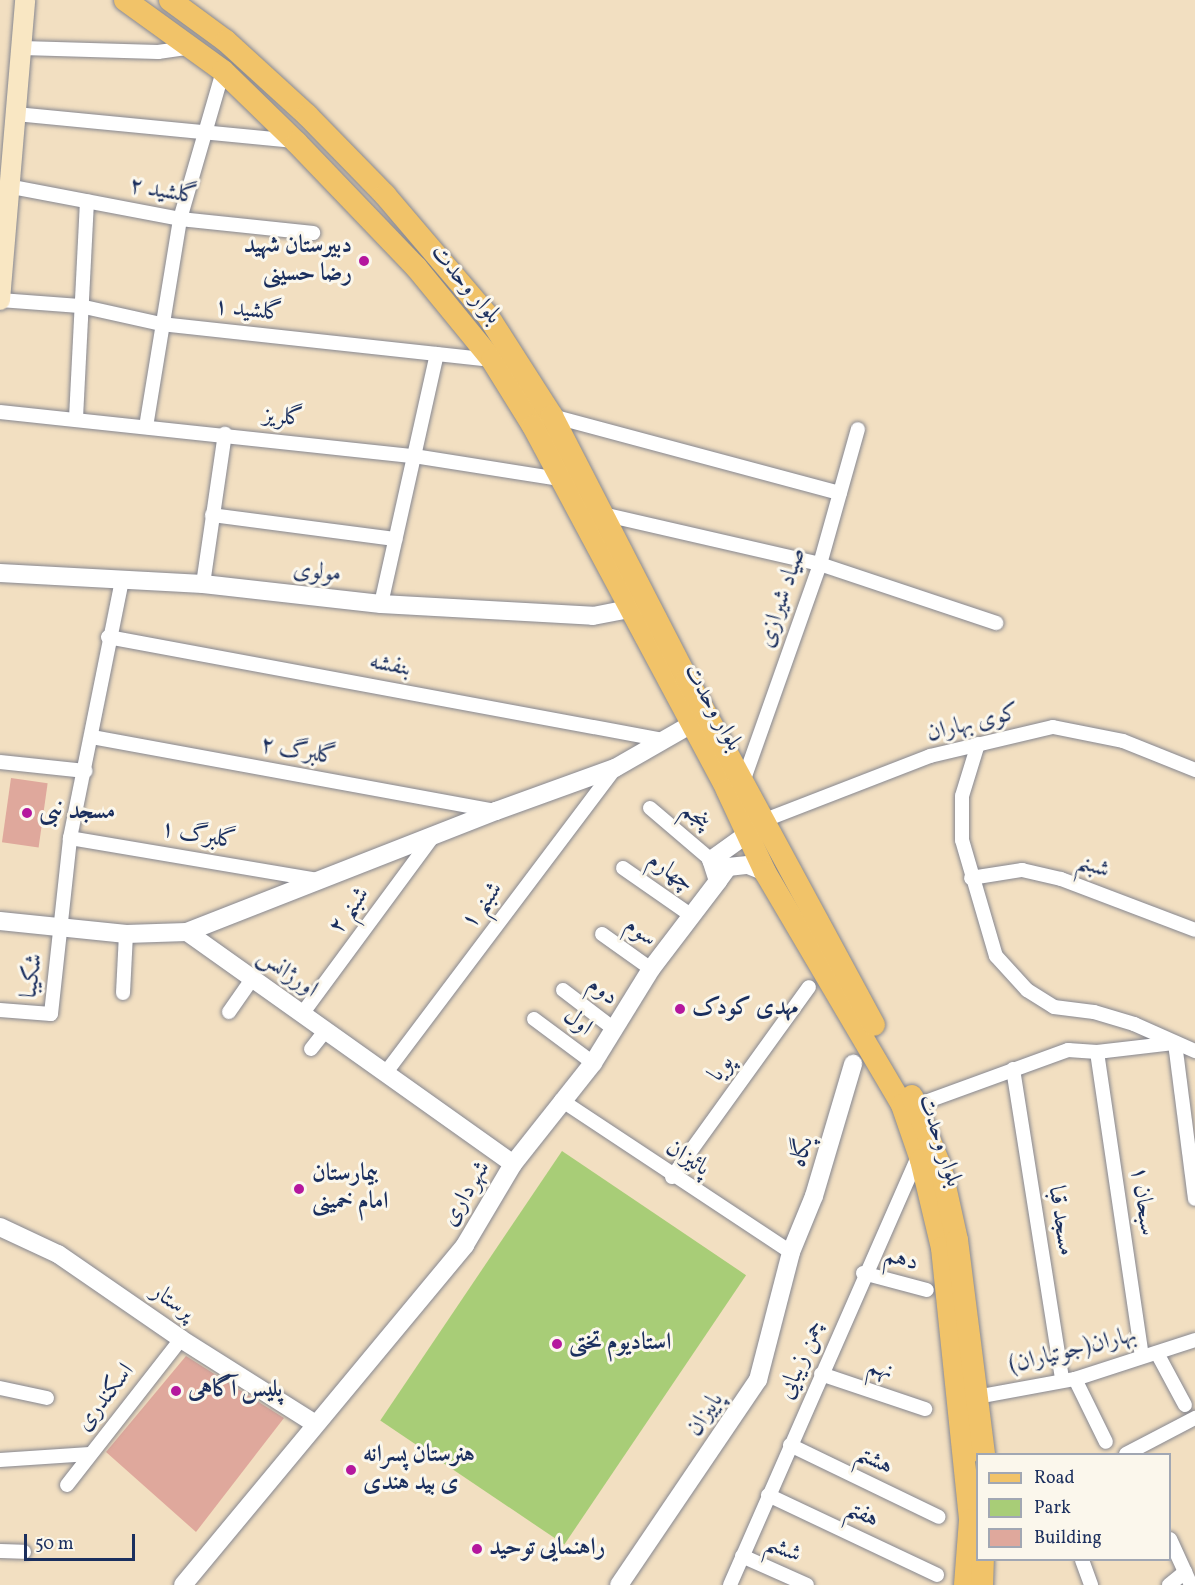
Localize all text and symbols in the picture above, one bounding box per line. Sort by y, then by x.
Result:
street label: گلشید ۲ [127,172,199,212]
place label: دبیرستان شهید رضا حسینی [243,233,352,289]
street label: بلوار وحدت [423,239,507,331]
marker: دبیرستان شهید رضا حسینی [357,254,371,268]
street label: گلشید ۱ [213,293,283,329]
street label: گلریز [261,402,305,434]
street label: صیاد شیرازی [753,544,813,652]
street label: مولوی [291,556,343,590]
street label: بنفشه [367,648,413,684]
street label: بلوار وحدت [676,659,748,757]
street label: کوی بهاران [924,699,1022,749]
street label: گلبرگ ۲ [258,731,338,773]
street label: پنجم [675,797,715,837]
place label: مسجد نبی [39,799,115,827]
marker: مسجد نبی [20,806,34,820]
street label: گلبرگ ۱ [158,815,238,857]
street label: چهارم [641,847,699,899]
street label: شبنم [1073,848,1113,886]
street label: شبنم ۱ [456,877,510,935]
street label: شبنم ۲ [323,882,377,940]
street label: سوم [618,912,662,954]
street label: اورژانس [251,943,323,1005]
street label: شکیبا [16,952,50,1000]
street label: دوم [581,971,623,1013]
place label: مهدی کودک [692,995,798,1023]
marker: مهدی کودک [673,1002,687,1016]
street label: اول [557,1003,597,1043]
street label: پویا [703,1050,741,1088]
street label: بلوار وحدت [911,1091,967,1191]
street label: پگاه [785,1133,821,1171]
street label: پائیزان [660,1134,714,1184]
street label: شهرداری [436,1156,498,1232]
place label: بیمارستان امام خمینی [312,1161,389,1217]
street label: سبحان ۱ [1123,1164,1161,1238]
marker: بیمارستان امام خمینی [290,1180,308,1198]
street label: مسجد قبا [1040,1184,1080,1258]
street label: دهم [881,1242,921,1278]
street label: پرستار [145,1278,199,1328]
street label: چمن زیبایی [773,1316,831,1404]
street label: بهاران(جوتیاران) [1006,1321,1140,1381]
place label: استادیوم تختی [569,1330,671,1358]
marker: استادیوم تختی [550,1337,564,1351]
street label: نهم [864,1352,896,1388]
street label: اسکندری [71,1358,141,1438]
place label: پلیس آگاهی [188,1377,282,1405]
marker: پلیس آگاهی [169,1384,183,1398]
street label: پاییزان [681,1388,731,1442]
street label: هشتم [851,1440,897,1482]
place label: هنرستان پسرانه ی بید هندی [363,1442,475,1498]
legend [976,1453,1171,1561]
marker: هنرستان پسرانه ی بید هندی [344,1463,358,1477]
text: Road [1034,1466,1075,1491]
street label: هفتم [841,1495,883,1535]
text: Park [1034,1496,1071,1521]
scale bar [27,1522,138,1560]
text: Building [1034,1526,1102,1551]
street label: ششم [761,1529,805,1571]
text: 50 m [35,1532,74,1557]
place label: راهنمایی توحید [489,1535,605,1563]
marker: راهنمایی توحید [470,1542,484,1556]

